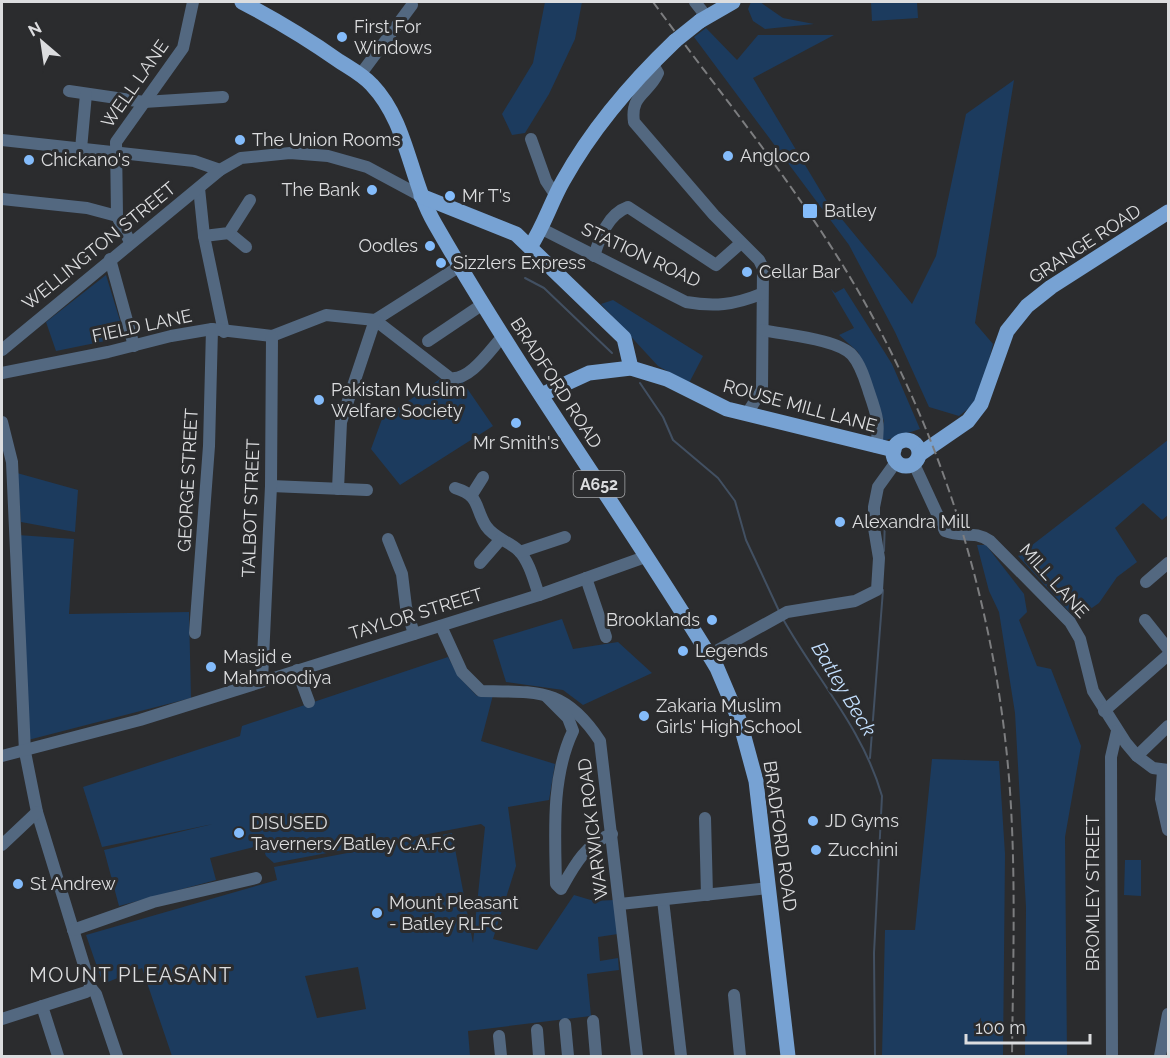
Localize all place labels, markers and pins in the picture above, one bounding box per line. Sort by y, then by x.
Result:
place label: First For Windows [354,16,432,58]
marker: First For Windows [335,30,349,44]
place label: The Union Rooms [252,129,401,150]
marker: The Union Rooms [233,133,247,147]
place label: Angloco [740,145,810,166]
place label: Chickano's [41,149,130,170]
marker: Angloco [721,149,735,163]
marker: Chickano's [22,153,36,167]
place label: The Bank [282,179,360,200]
marker: The Bank [365,183,379,197]
place label: Mr T's [462,185,511,206]
marker: Mr T's [443,189,457,203]
place label: Batley [824,200,877,221]
marker: Batley [801,202,819,220]
place label: Oodles [358,235,418,256]
marker: Oodles [423,239,437,253]
place label: Sizzlers Express [453,252,586,273]
marker: Sizzlers Express [434,256,448,270]
place label: Cellar Bar [759,261,841,282]
marker: Cellar Bar [740,265,754,279]
place label: Pakistan Muslim Welfare Society [331,379,466,421]
marker: Pakistan Muslim Welfare Society [312,393,326,407]
marker: Mr Smith's [509,416,523,430]
place label: Mr Smith's [473,432,559,453]
place label: Alexandra Mill [852,511,970,532]
marker: Alexandra Mill [833,515,847,529]
place label: Brooklands [606,609,700,630]
marker: Brooklands [705,613,719,627]
place label: Legends [695,640,768,661]
marker: Legends [676,644,690,658]
place label: Masjid e Mahmoodiya [223,646,331,688]
marker: Masjid e Mahmoodiya [204,660,218,674]
place label: Zakaria Muslim Girls' High School [656,695,802,737]
marker: Zakaria Muslim Girls' High School [637,709,651,723]
place label: JD Gyms [825,810,899,831]
place label: DISUSED Taverners/Batley C.A.F.C [251,812,455,854]
marker: JD Gyms [806,814,820,828]
marker: DISUSED Taverners/Batley C.A.F.C [232,826,246,840]
place label: Zucchini [828,839,898,860]
marker: Zucchini [809,843,823,857]
place label: St Andrew [30,873,116,894]
marker: St Andrew [11,877,25,891]
place label: Mount Pleasant - Batley RLFC [389,892,518,934]
marker: Mount Pleasant - Batley RLFC [370,906,384,920]

